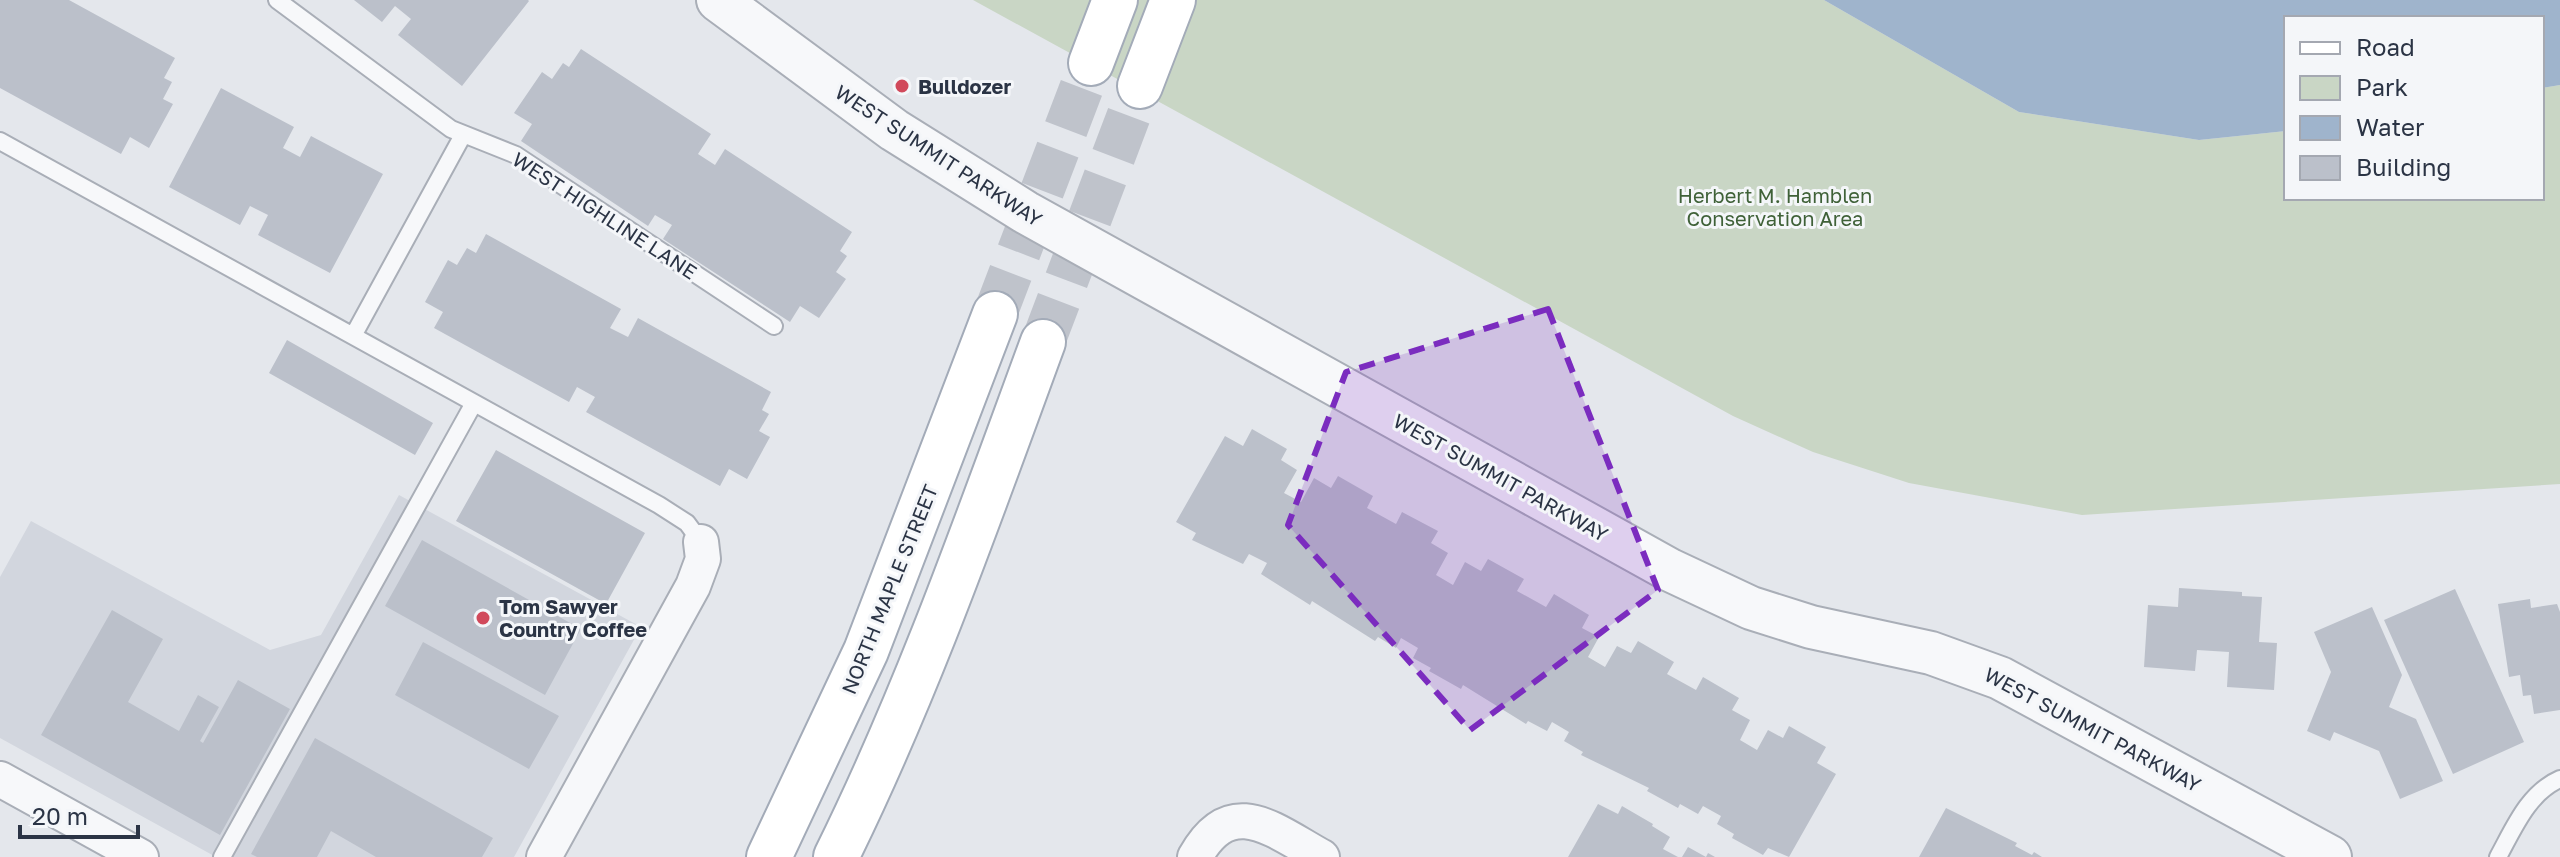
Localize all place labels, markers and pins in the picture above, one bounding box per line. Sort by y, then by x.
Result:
place label: Bulldozer [918,74,1011,98]
marker: Bulldozer [893,77,911,95]
place label: Tom Sawyer Country Coffee [499,594,647,641]
marker: Tom Sawyer Country Coffee [474,609,492,627]

